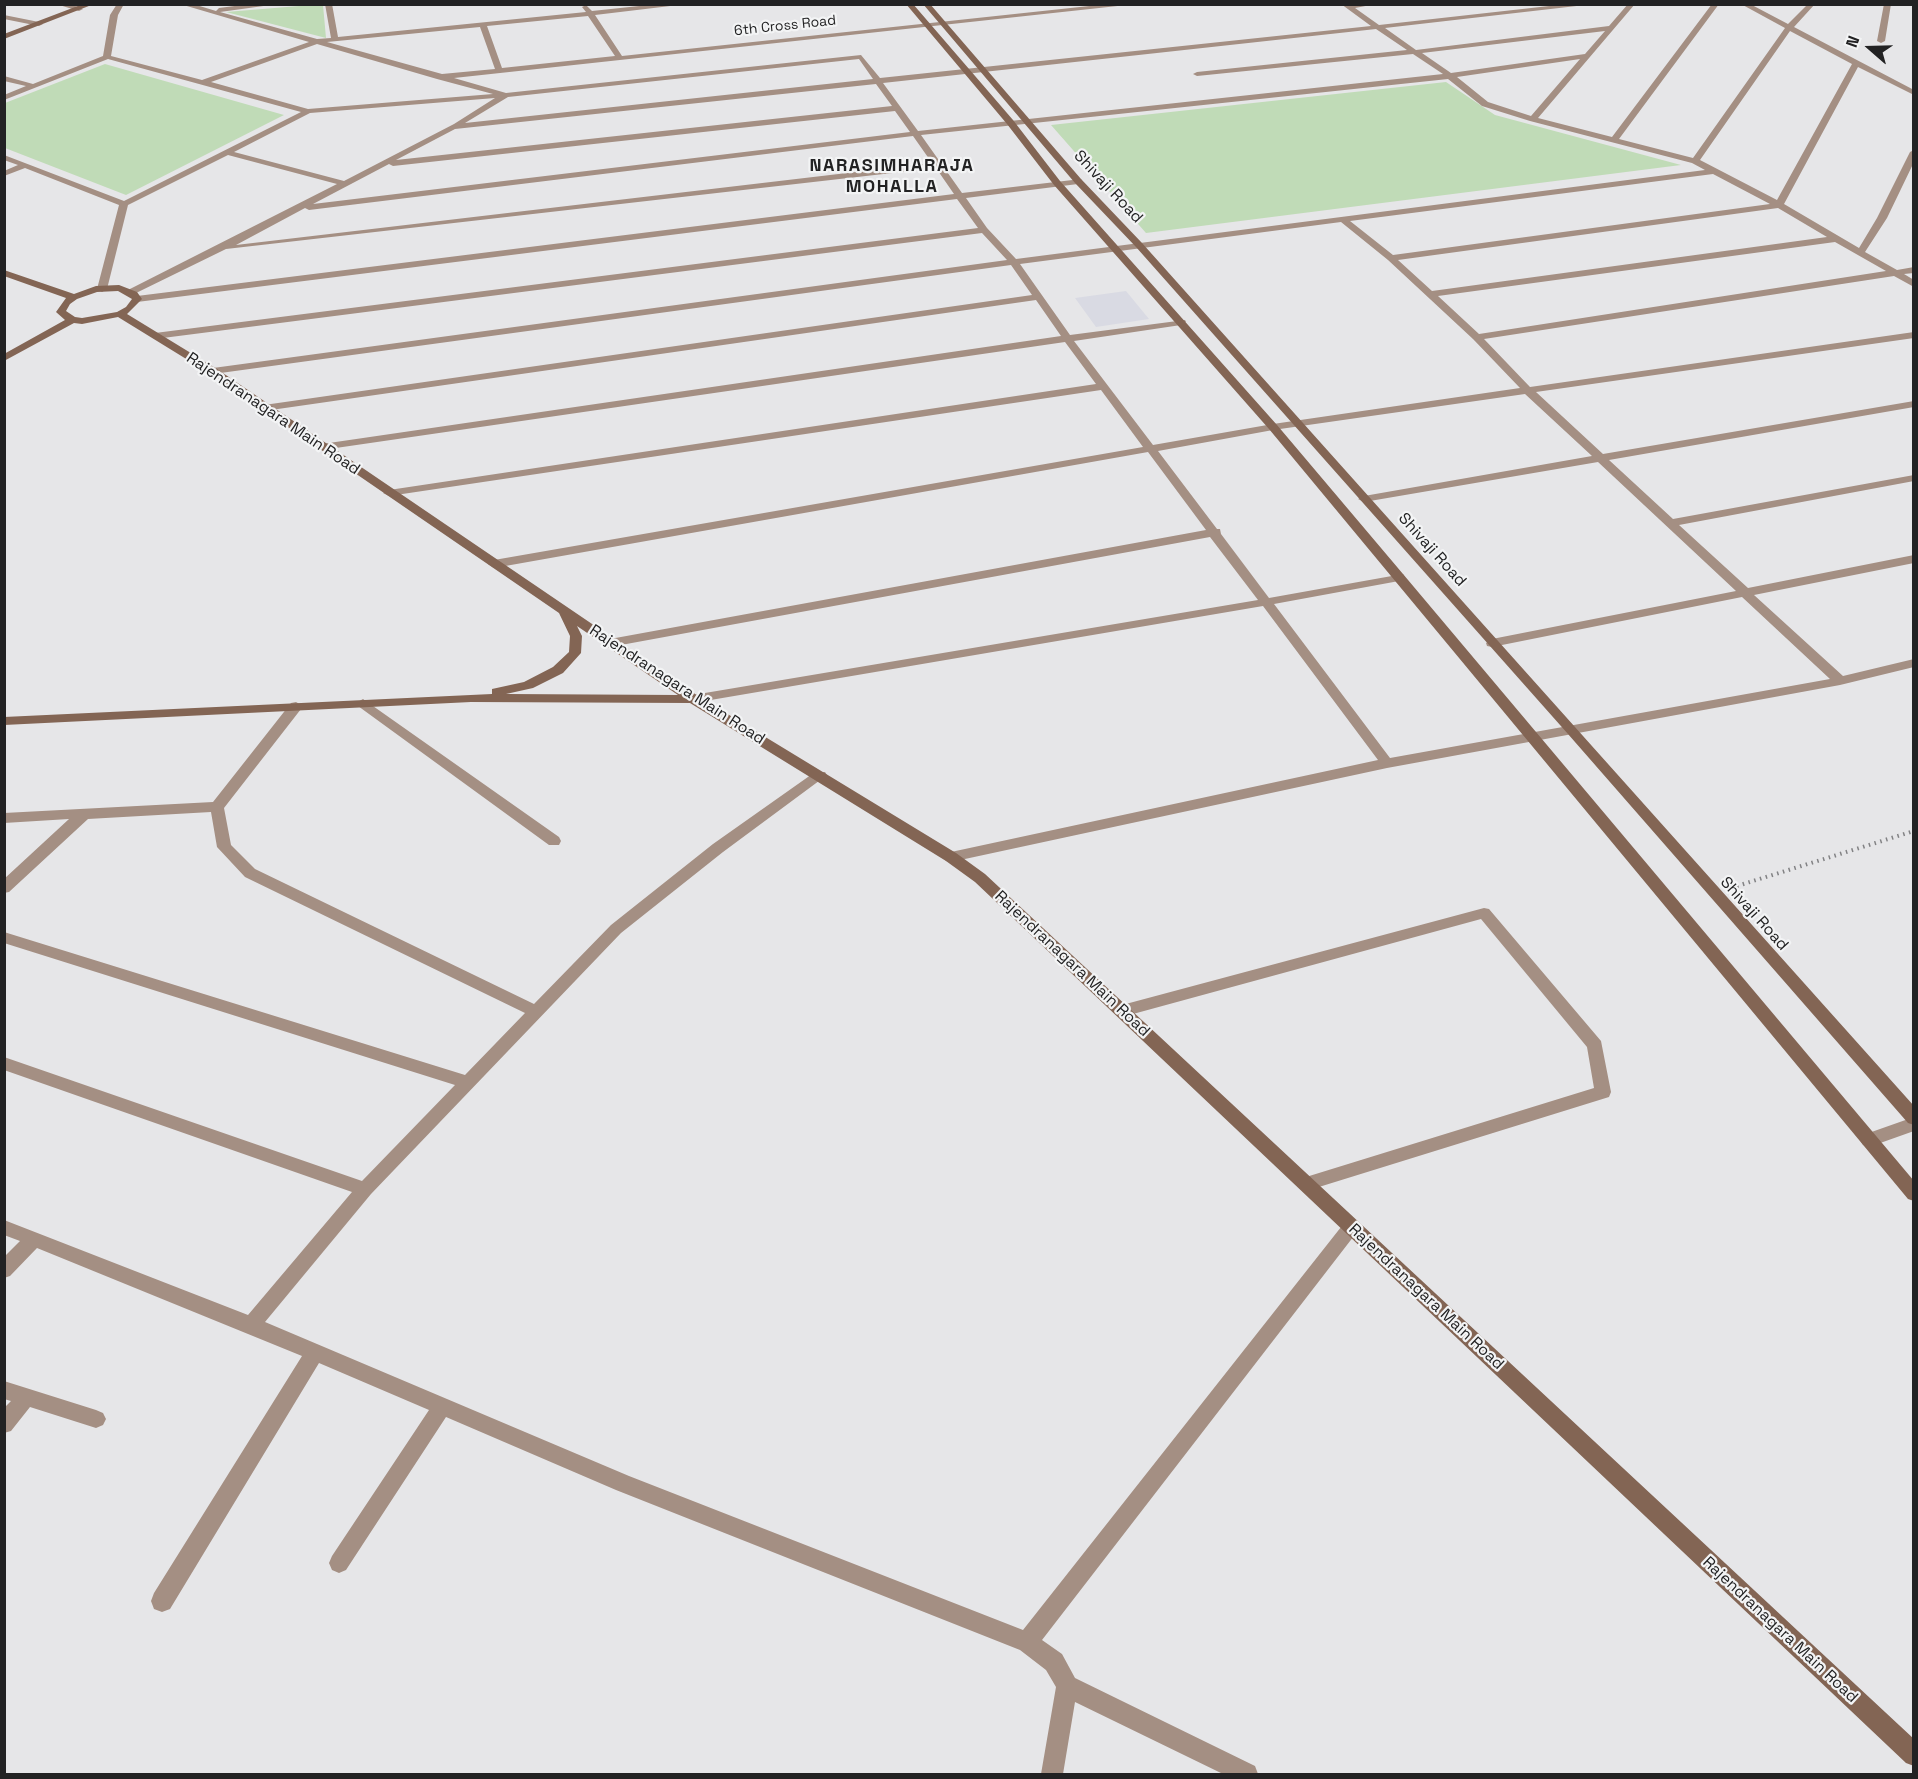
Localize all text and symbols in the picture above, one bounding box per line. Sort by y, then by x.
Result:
street label: 6th Cross Road [733,12,837,40]
north arrow [1840,18,1900,78]
text: N [1841,33,1864,50]
street label: Shivaji Road [1069,147,1147,227]
district label: NARASIMHARAJA MOHALLA [809,155,975,198]
street label: Rajendranagara Main Road [183,349,363,479]
street label: Shivaji Road [1394,509,1470,591]
street label: Rajendranagara Main Road [586,621,768,749]
street label: Shivaji Road [1716,873,1792,955]
street label: Rajendranagara Main Road [990,887,1154,1041]
street label: Rajendranagara Main Road [1344,1220,1508,1374]
street label: Rajendranagara Main Road [1698,1553,1862,1707]

